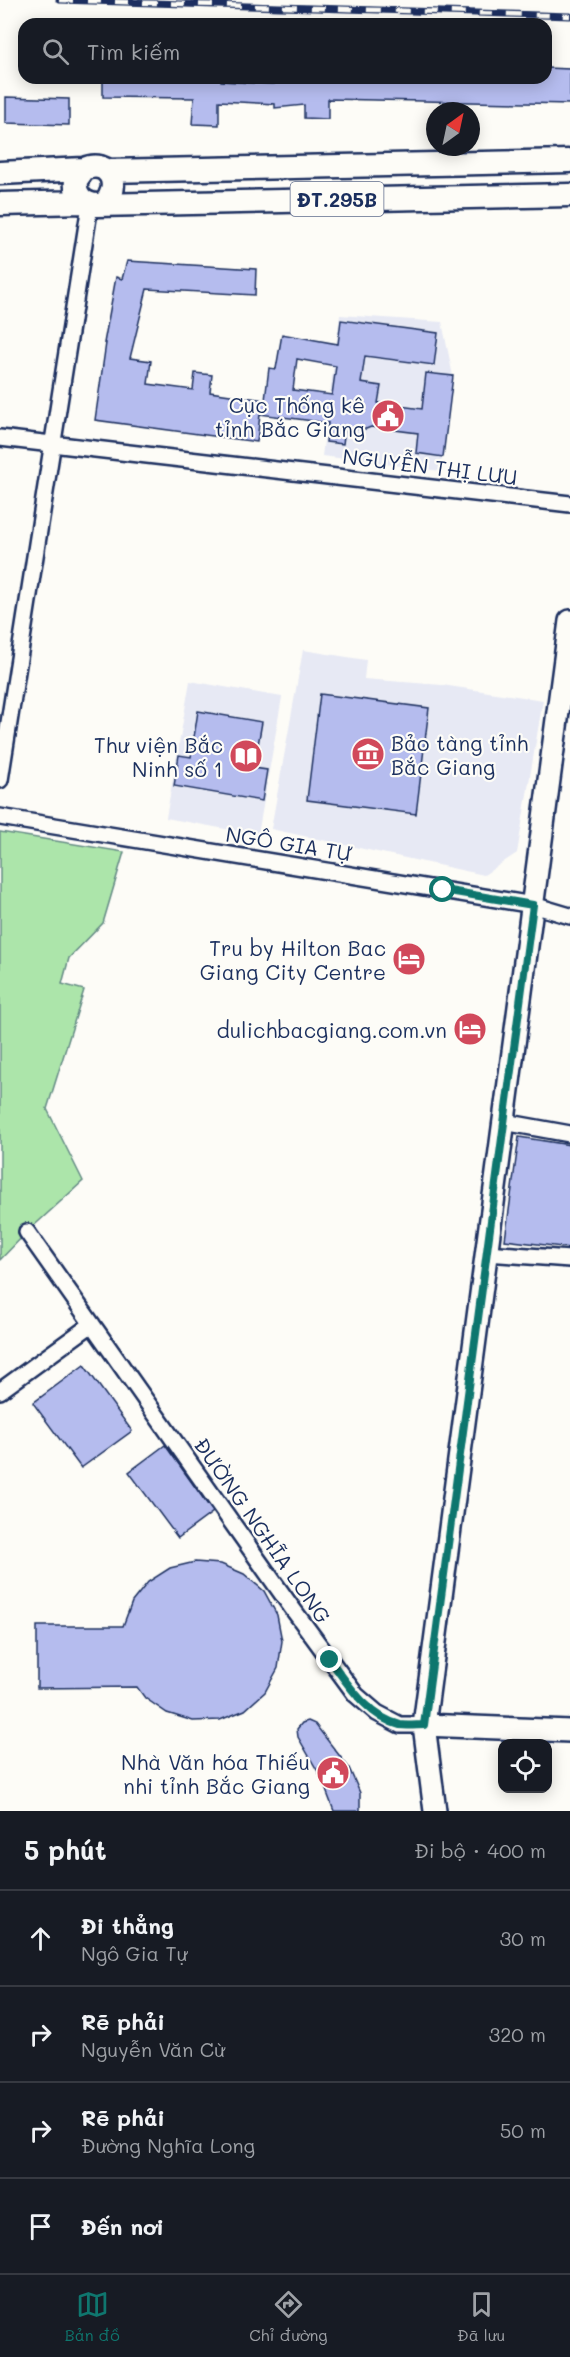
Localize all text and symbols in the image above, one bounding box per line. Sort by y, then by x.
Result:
search box [18,18,552,84]
icon: search [39,35,72,68]
text: Tìm kiếm [87,37,180,66]
north arrow [426,102,480,156]
road number: ĐT.295B [290,182,384,216]
place label: Cục Thống kê tỉnh Bắc Giang [215,391,365,442]
public building icon: Cục Thống kê tỉnh Bắc Giang [370,398,406,434]
street label: NGUYỄN THỊ LƯU [341,441,519,490]
place label: Bảo tàng tỉnh Bắc Giang [391,729,528,780]
place label: Thư viện Bắc Ninh số 1 [94,731,223,782]
museum icon: Bảo tàng tỉnh Bắc Giang [350,736,386,772]
library icon: Thư viện Bắc Ninh số 1 [228,738,264,774]
street label: NGÔ GIA TỰ [224,820,355,866]
route start [429,876,455,902]
place label: Tru by Hilton Bac Giang City Centre [200,934,386,985]
hotel icon: Tru by Hilton Bac Giang City Centre [391,941,427,977]
hotel icon: dulichbacgiang.com.vn [452,1011,488,1047]
place label: dulichbacgiang.com.vn [217,1016,447,1043]
street label: ĐƯỜNG NGHĨA LONG [189,1432,337,1628]
route end [316,1646,342,1672]
map controls [498,1739,552,1793]
button: locate [498,1739,552,1793]
place label: Nhà Văn hóa Thiếu nhi tỉnh Bắc Giang [121,1748,310,1799]
public building icon: Nhà Văn hóa Thiếu nhi tỉnh Bắc Giang [315,1755,351,1791]
text: 5 phút [24,1833,106,1867]
text: Đi bộ · 400 m [414,1837,546,1863]
text: Đi thẳng [81,1911,174,1940]
icon: ahead [24,1922,57,1955]
text: 30 m [500,1925,546,1951]
text: Ngô Gia Tự [81,1940,188,1966]
text: Rẽ phải [81,2007,165,2036]
icon: right [24,2018,57,2051]
text: 320 m [488,2021,546,2047]
text: Nguyễn Văn Cừ [81,2036,225,2062]
text: Rẽ phải [81,2103,165,2132]
icon: right [24,2114,57,2147]
text: 50 m [500,2117,546,2143]
text: Đường Nghĩa Long [81,2132,255,2158]
icon: arrive [24,2210,57,2243]
text: Đến nơi [81,2212,164,2241]
tab: Bản đồ [65,2288,120,2345]
tab: Chỉ đường [249,2288,328,2345]
tab: Đã lưu [457,2288,505,2345]

